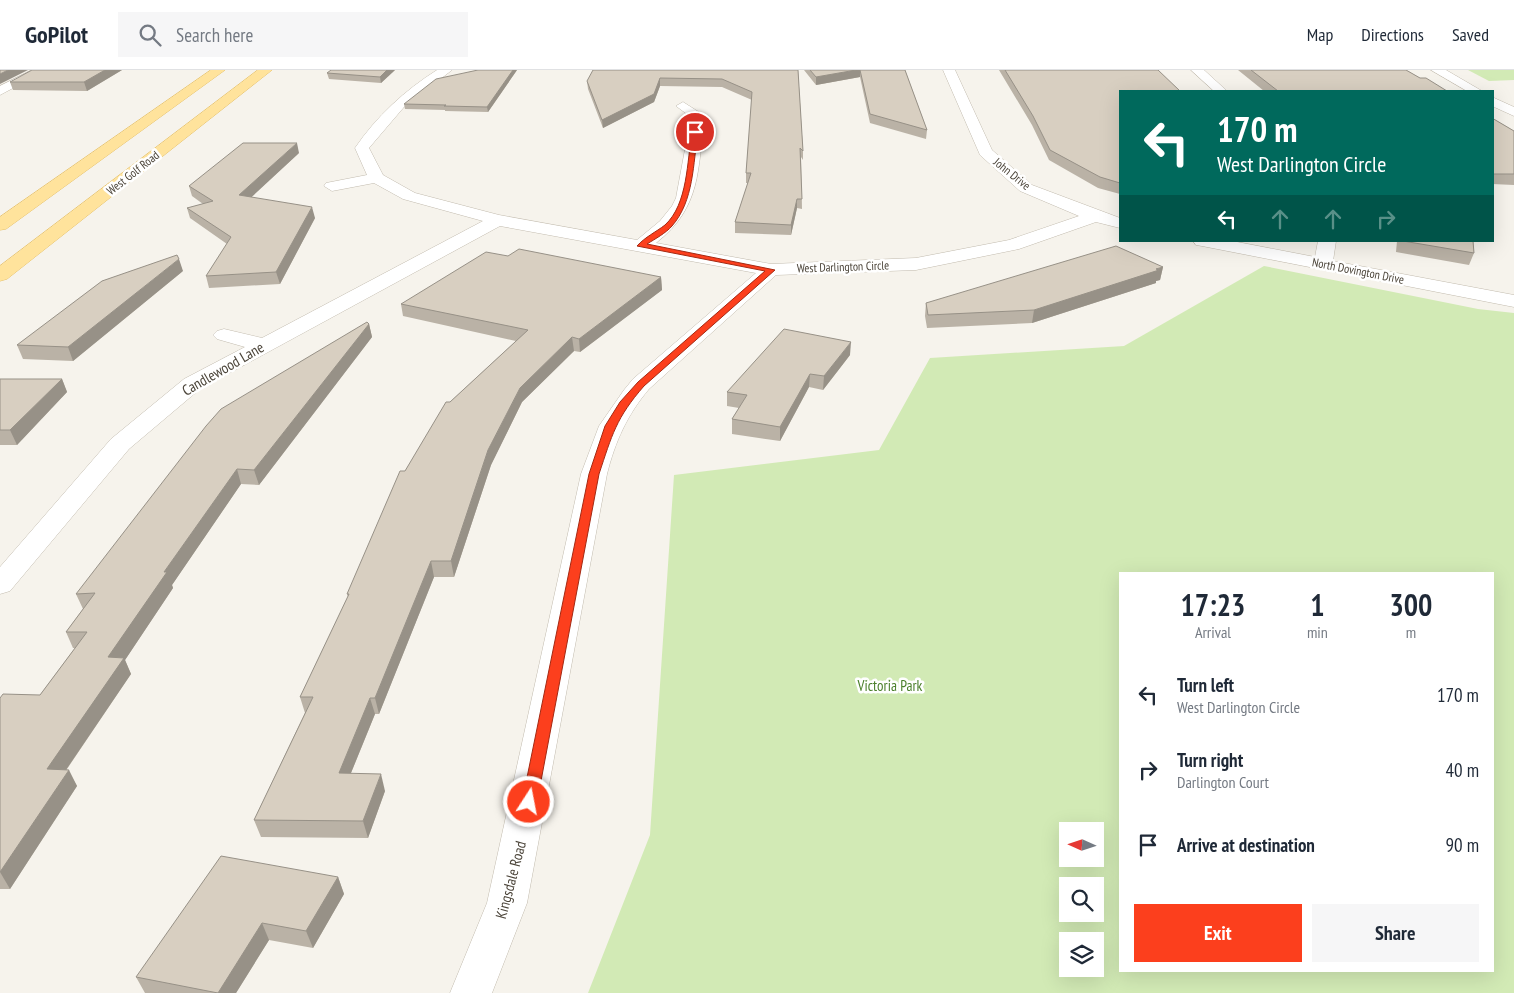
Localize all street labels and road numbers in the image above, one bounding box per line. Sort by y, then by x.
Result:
street label: West Golf Road [103,147,162,198]
street label: John Drive [990,154,1034,193]
street label: North Dovington Drive [1311,254,1405,287]
street label: West Darlington Circle [797,257,889,276]
street label: Candlewood Lane [178,337,267,400]
street label: Kingsdale Road [491,839,530,921]

